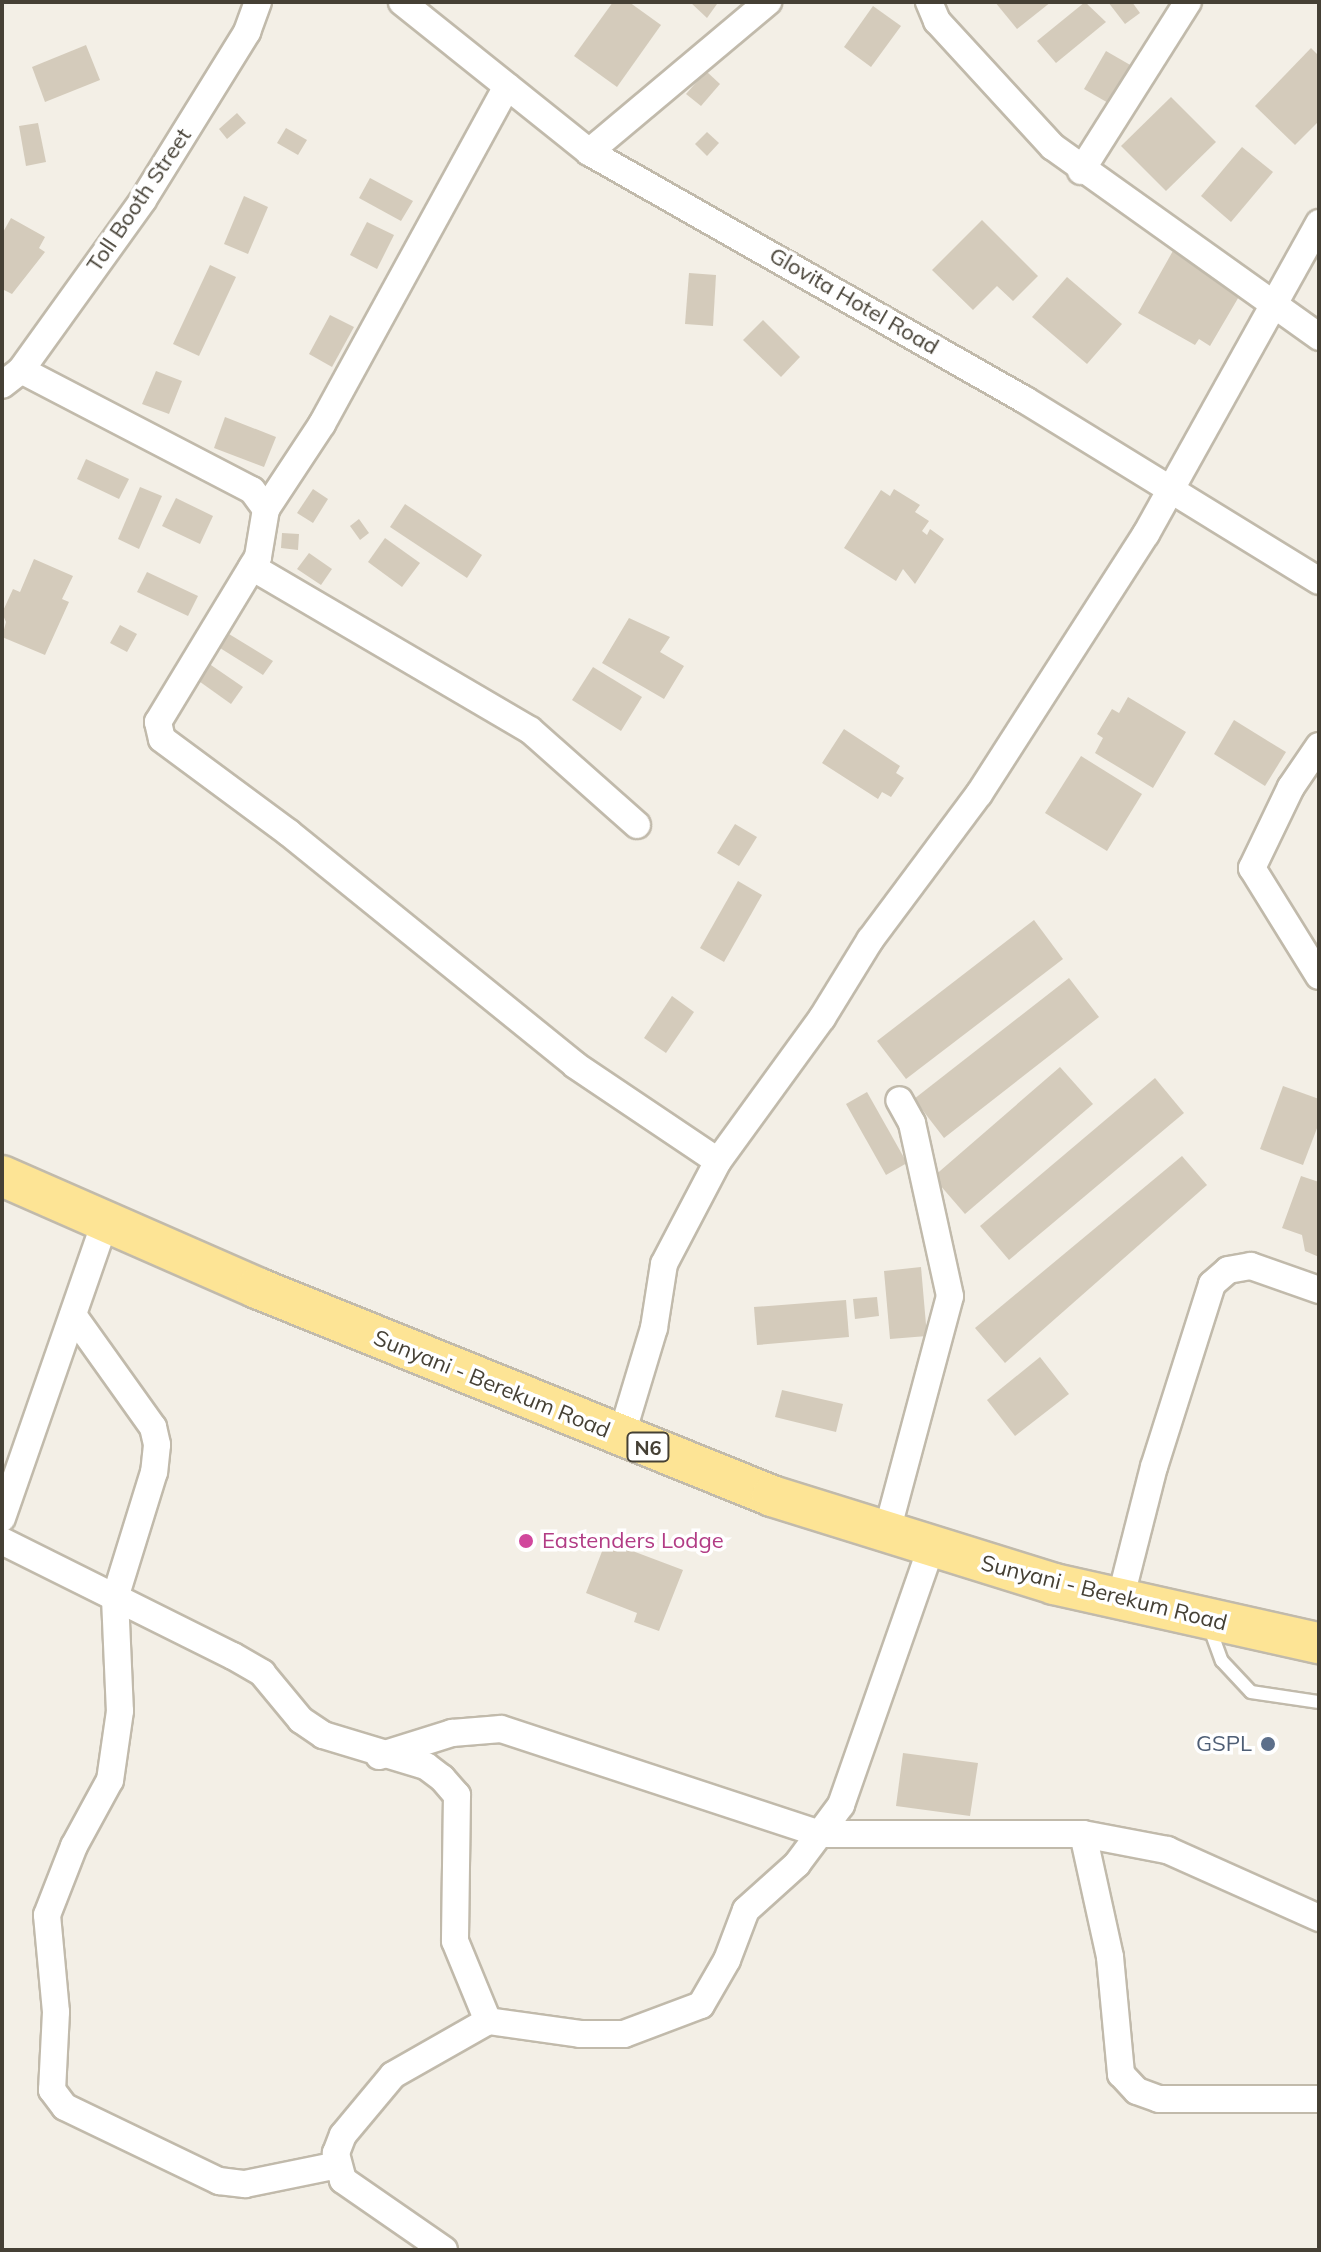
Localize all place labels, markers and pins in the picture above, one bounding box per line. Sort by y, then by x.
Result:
place label: Eastenders Lodge [542,1528,724,1554]
marker: Eastenders Lodge [517,1532,535,1550]
place label: GSPL [1196,1731,1252,1757]
marker: GSPL [1259,1735,1277,1753]

